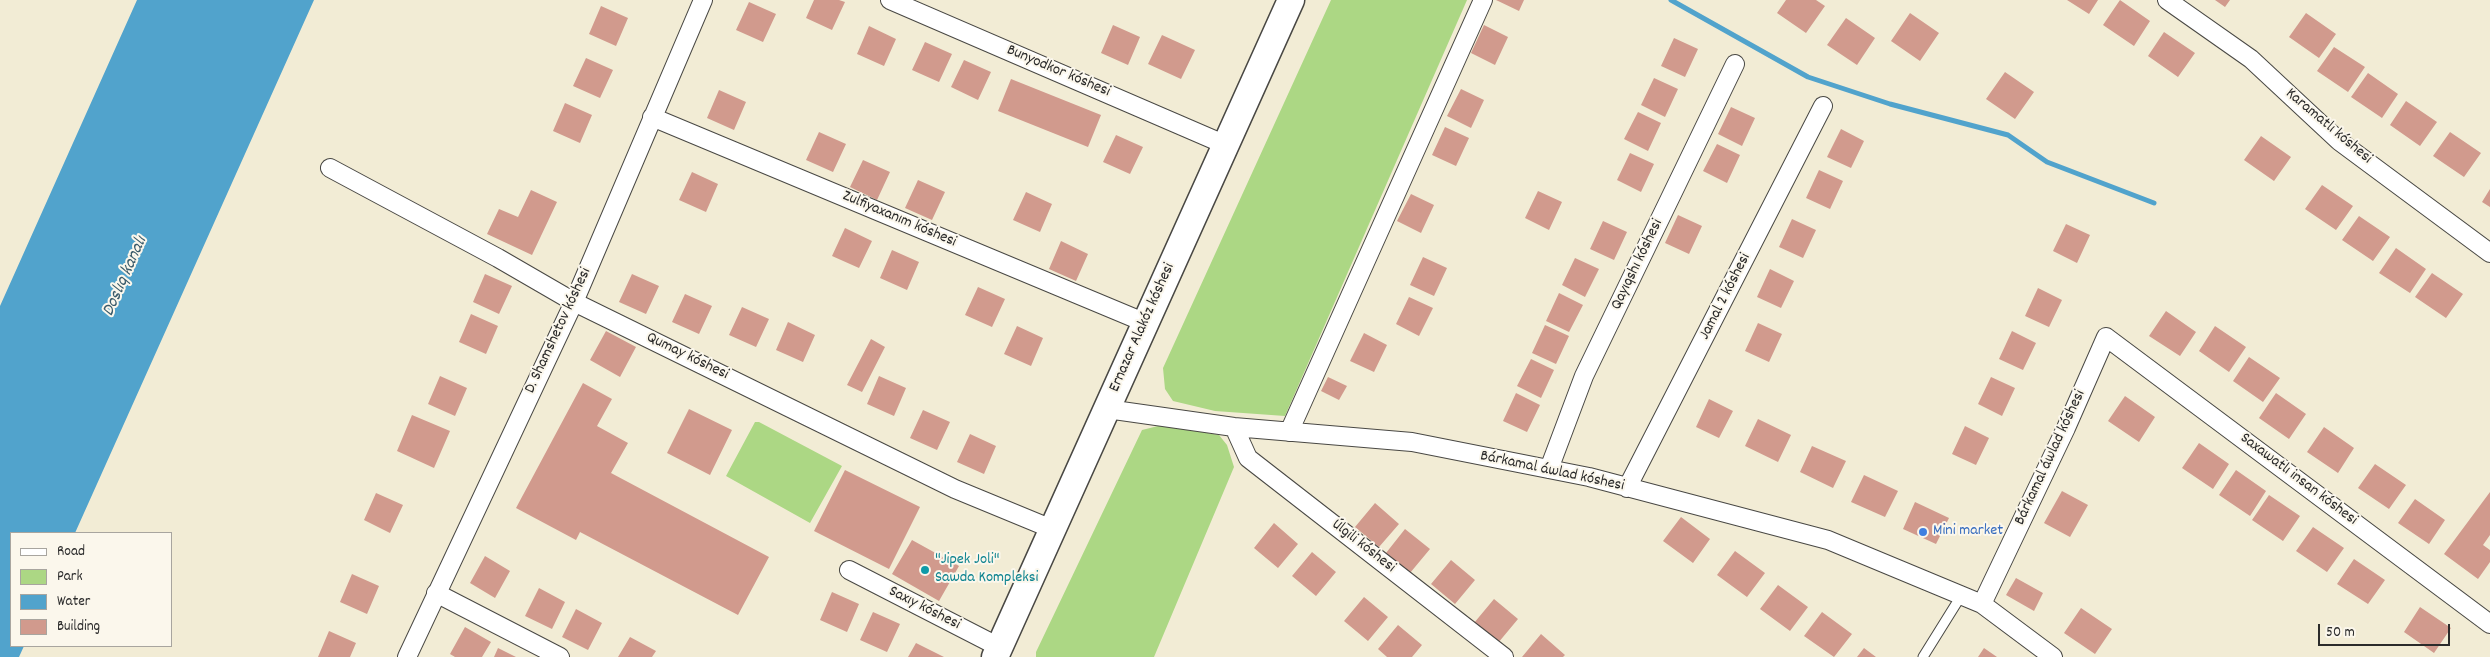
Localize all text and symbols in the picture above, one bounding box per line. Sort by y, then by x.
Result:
street label: Bunyodkor kóshesi [1003,42,1113,102]
street label: Karamatlı kóshesi [2281,85,2375,169]
street label: Zulfiyaxanım kóshesi [839,187,959,253]
street label: Qayıqshı kóshesi [1608,217,1668,313]
water label: Doslıq kanalı [99,234,153,320]
street label: Jamal 2 kóshesi [1696,251,1756,343]
street label: Ernazar Alakóz kóshesi [1106,261,1180,395]
street label: D. Shamshetov kóshesi [521,265,597,397]
street label: Qumay kóshesi [643,329,731,385]
street label: Bárkamal áwlad kóshesi [2011,387,2091,529]
street label: Saxawatlı insan kóshesi [2235,430,2361,530]
street label: Bárkamal áwlad kóshesi [1478,447,1626,497]
street label: Úlgili kóshesi [1327,516,1399,578]
place label: Mini market [1933,522,2003,542]
marker: Mini market [1917,526,1929,538]
legend [10,532,172,647]
text: Road [57,541,85,563]
place label: "Jipek Joli" Sawda Kompleksi [935,551,1038,589]
marker: "Jipek Joli" Sawda Kompleksi [919,564,931,576]
text: Park [57,566,83,588]
street label: Saxıy kóshesi [885,583,963,635]
text: Water [57,591,90,613]
scale bar [2320,614,2452,646]
text: Building [57,616,100,638]
text: 50 m [2326,622,2355,644]

